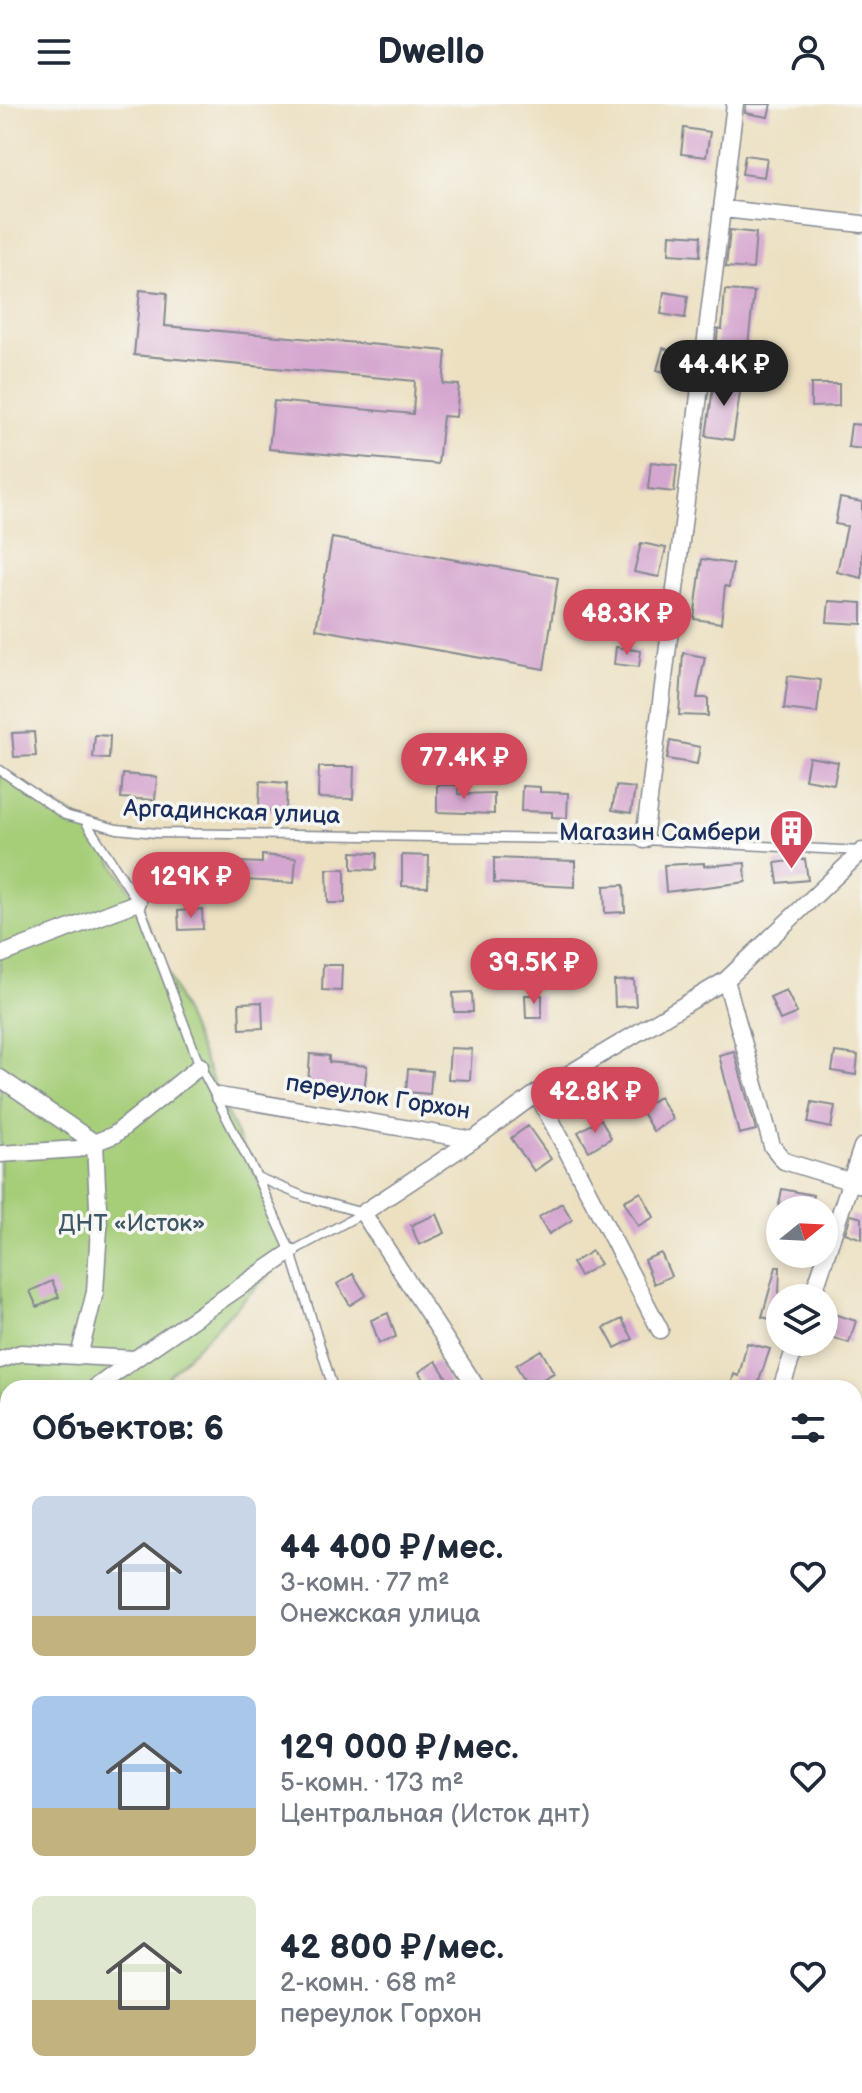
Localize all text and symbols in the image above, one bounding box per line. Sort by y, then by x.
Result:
icon: menu [32,30,76,74]
icon: person [786,30,830,74]
text: Dwello [377,31,485,74]
pin: 44.4K ₽ [650,340,798,408]
text: 44.4K ₽ [678,350,770,381]
pin: 48.3K ₽ [553,589,701,657]
text: 48.3K ₽ [581,599,673,630]
pin: 77.4K ₽ [390,733,538,801]
text: 77.4K ₽ [419,743,509,774]
street label: Аргадинская улица [122,794,341,830]
building icon: Магазин Самбери [768,808,816,871]
place label: Магазин Самбери [559,818,761,847]
pin: 129K ₽ [126,852,256,920]
text: 129K ₽ [150,862,232,893]
pin: 39.5K ₽ [460,938,608,1006]
text: 39.5K ₽ [489,948,579,979]
pin: 42.8K ₽ [521,1067,669,1135]
street label: переулок Горхон [284,1068,472,1126]
text: 42.8K ₽ [549,1077,641,1108]
north arrow [766,1196,838,1268]
map controls [766,1196,838,1356]
park label: ДНТ «Исток» [59,1209,205,1238]
button: layers [766,1284,838,1356]
icon: filters [786,1406,830,1450]
text: Объектов: 6 [32,1408,224,1449]
text: 44 400 ₽/мес. [280,1527,503,1568]
icon: home [96,1528,192,1624]
icon: heart [786,1554,830,1598]
text: 3-комн. · 77 m² [280,1568,449,1599]
text: Онежская улица [280,1599,480,1630]
text: 129 000 ₽/мес. [280,1727,519,1768]
icon: home [96,1728,192,1824]
icon: heart [786,1754,830,1798]
text: 5-комн. · 173 m² [280,1768,464,1799]
text: Центральная (Исток днт) [280,1799,590,1830]
text: 42 800 ₽/мес. [280,1927,504,1968]
icon: home [96,1928,192,2024]
icon: heart [786,1954,830,1998]
text: 2-комн. · 68 m² [280,1968,457,1999]
text: переулок Горхон [280,1999,482,2030]

